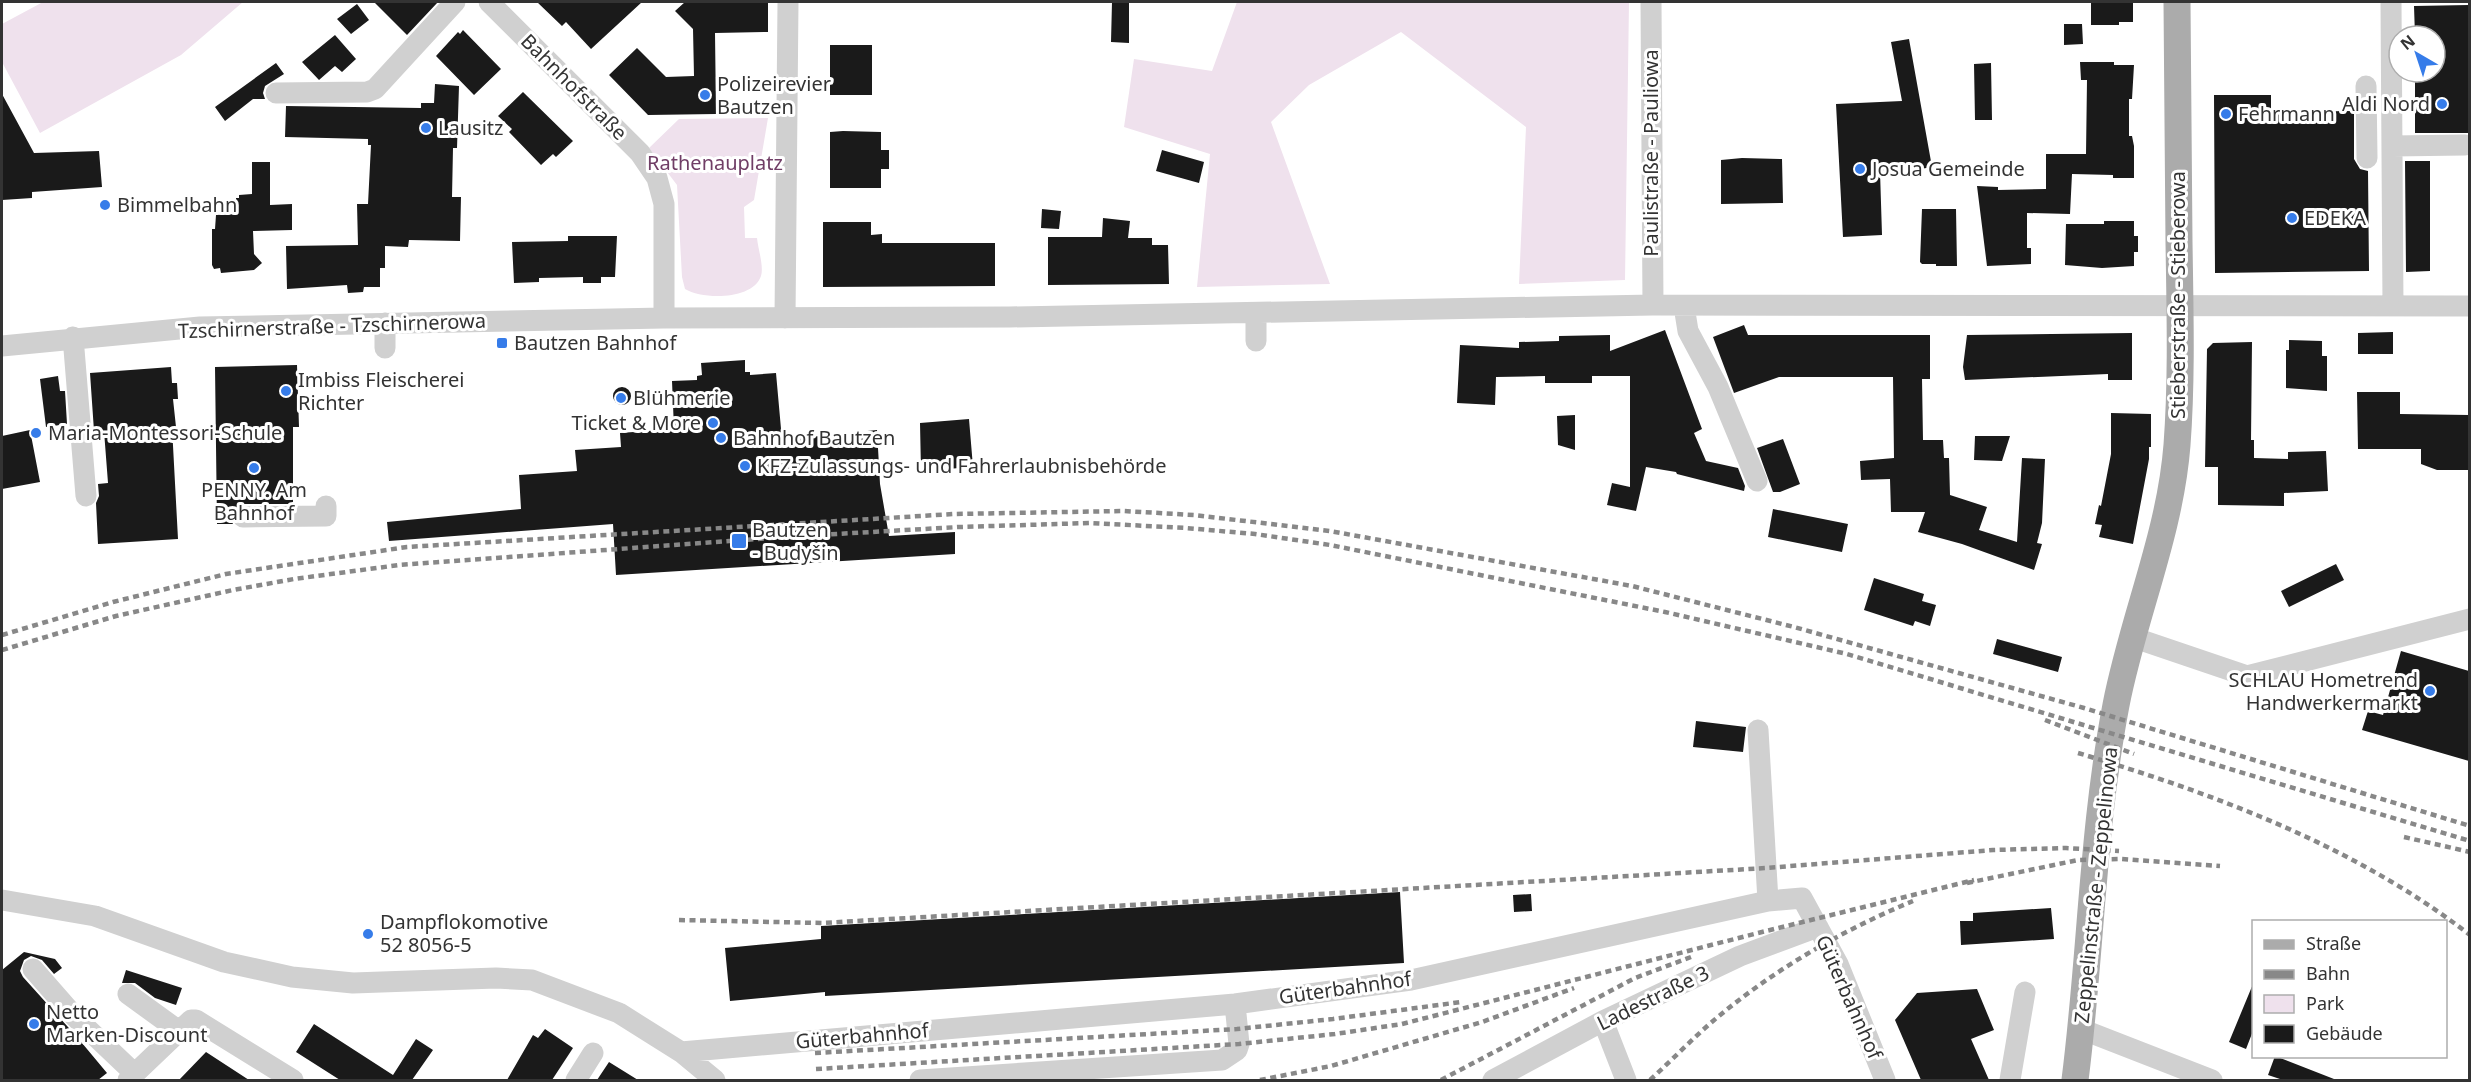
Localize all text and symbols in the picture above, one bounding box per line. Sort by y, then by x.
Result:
north arrow [2387,24,2447,84]
street label: Bahnhofstraße [515,28,633,146]
text: N [2396,30,2420,55]
street label: Paulistraße - Pauliowa [1637,49,1664,257]
place label: Polizeirevier Bautzen [717,70,831,120]
marker: Polizeirevier Bautzen [698,88,712,102]
place label: Aldi Nord [2342,90,2430,117]
marker: Aldi Nord [2435,97,2449,111]
place label: Fehrmann [2238,100,2335,127]
marker: Fehrmann [2219,107,2233,121]
place label: Lausitz [438,114,503,141]
marker: Lausitz [419,121,433,135]
park label: Rathenauplatz [647,149,783,176]
place label: Josua Gemeinde [1870,155,2025,182]
marker: Josua Gemeinde [1853,162,1867,176]
street label: Stieberstraße - Stieberowa [2164,171,2191,419]
place label: Bimmelbahn [117,191,237,218]
marker: Bimmelbahn [98,198,112,212]
place label: EDEKA [2304,204,2366,231]
marker: EDEKA [2285,211,2299,225]
street label: Tzschirnerstraße - Tzschirnerowa [178,307,486,344]
place label: Bautzen Bahnhof [514,329,677,356]
marker: Bautzen Bahnhof [495,336,509,350]
place label: Imbiss Fleischerei Richter [298,366,464,416]
marker: Imbiss Fleischerei Richter [279,384,293,398]
place label: Blühmerie [633,384,731,411]
marker: Blühmerie [614,391,628,405]
place label: Ticket & More [572,409,701,436]
marker: Ticket & More [706,416,720,430]
place label: Maria-Montessori-Schule [48,419,282,446]
place label: Bahnhof Bautzen [733,424,895,451]
marker: Maria-Montessori-Schule [29,426,43,440]
marker: Bahnhof Bautzen [714,431,728,445]
place label: KFZ-Zulassungs- und Fahrerlaubnisbehörde [757,452,1166,479]
marker: KFZ-Zulassungs- und Fahrerlaubnisbehörde [738,459,752,473]
marker: PENNY. Am Bahnhof [247,461,261,475]
place label: PENNY. Am Bahnhof [201,476,307,526]
place label: Bautzen - Budyšin [752,516,839,566]
marker: Bautzen - Budyšin [730,532,748,550]
place label: SCHLAU Hometrend Handwerkermarkt [2229,666,2418,716]
marker: SCHLAU Hometrend Handwerkermarkt [2423,684,2437,698]
street label: Zeppelinstraße - Zeppelinowa [2068,745,2123,1025]
place label: Dampflokomotive 52 8056-5 [380,908,548,958]
legend [2252,920,2447,1058]
marker: Dampflokomotive 52 8056-5 [361,927,375,941]
street label: Güterbahnhof [1810,930,1889,1064]
text: Straße [2306,931,2361,955]
street label: Ladestraße 3 [1592,959,1713,1036]
text: Bahn [2306,961,2350,985]
street label: Güterbahnhof [1277,965,1414,1010]
text: Park [2306,991,2344,1015]
place label: Netto Marken-Discount [46,998,207,1048]
street label: Güterbahnhof [794,1016,931,1055]
marker: Netto Marken-Discount [27,1017,41,1031]
text: Gebäude [2306,1021,2383,1045]

